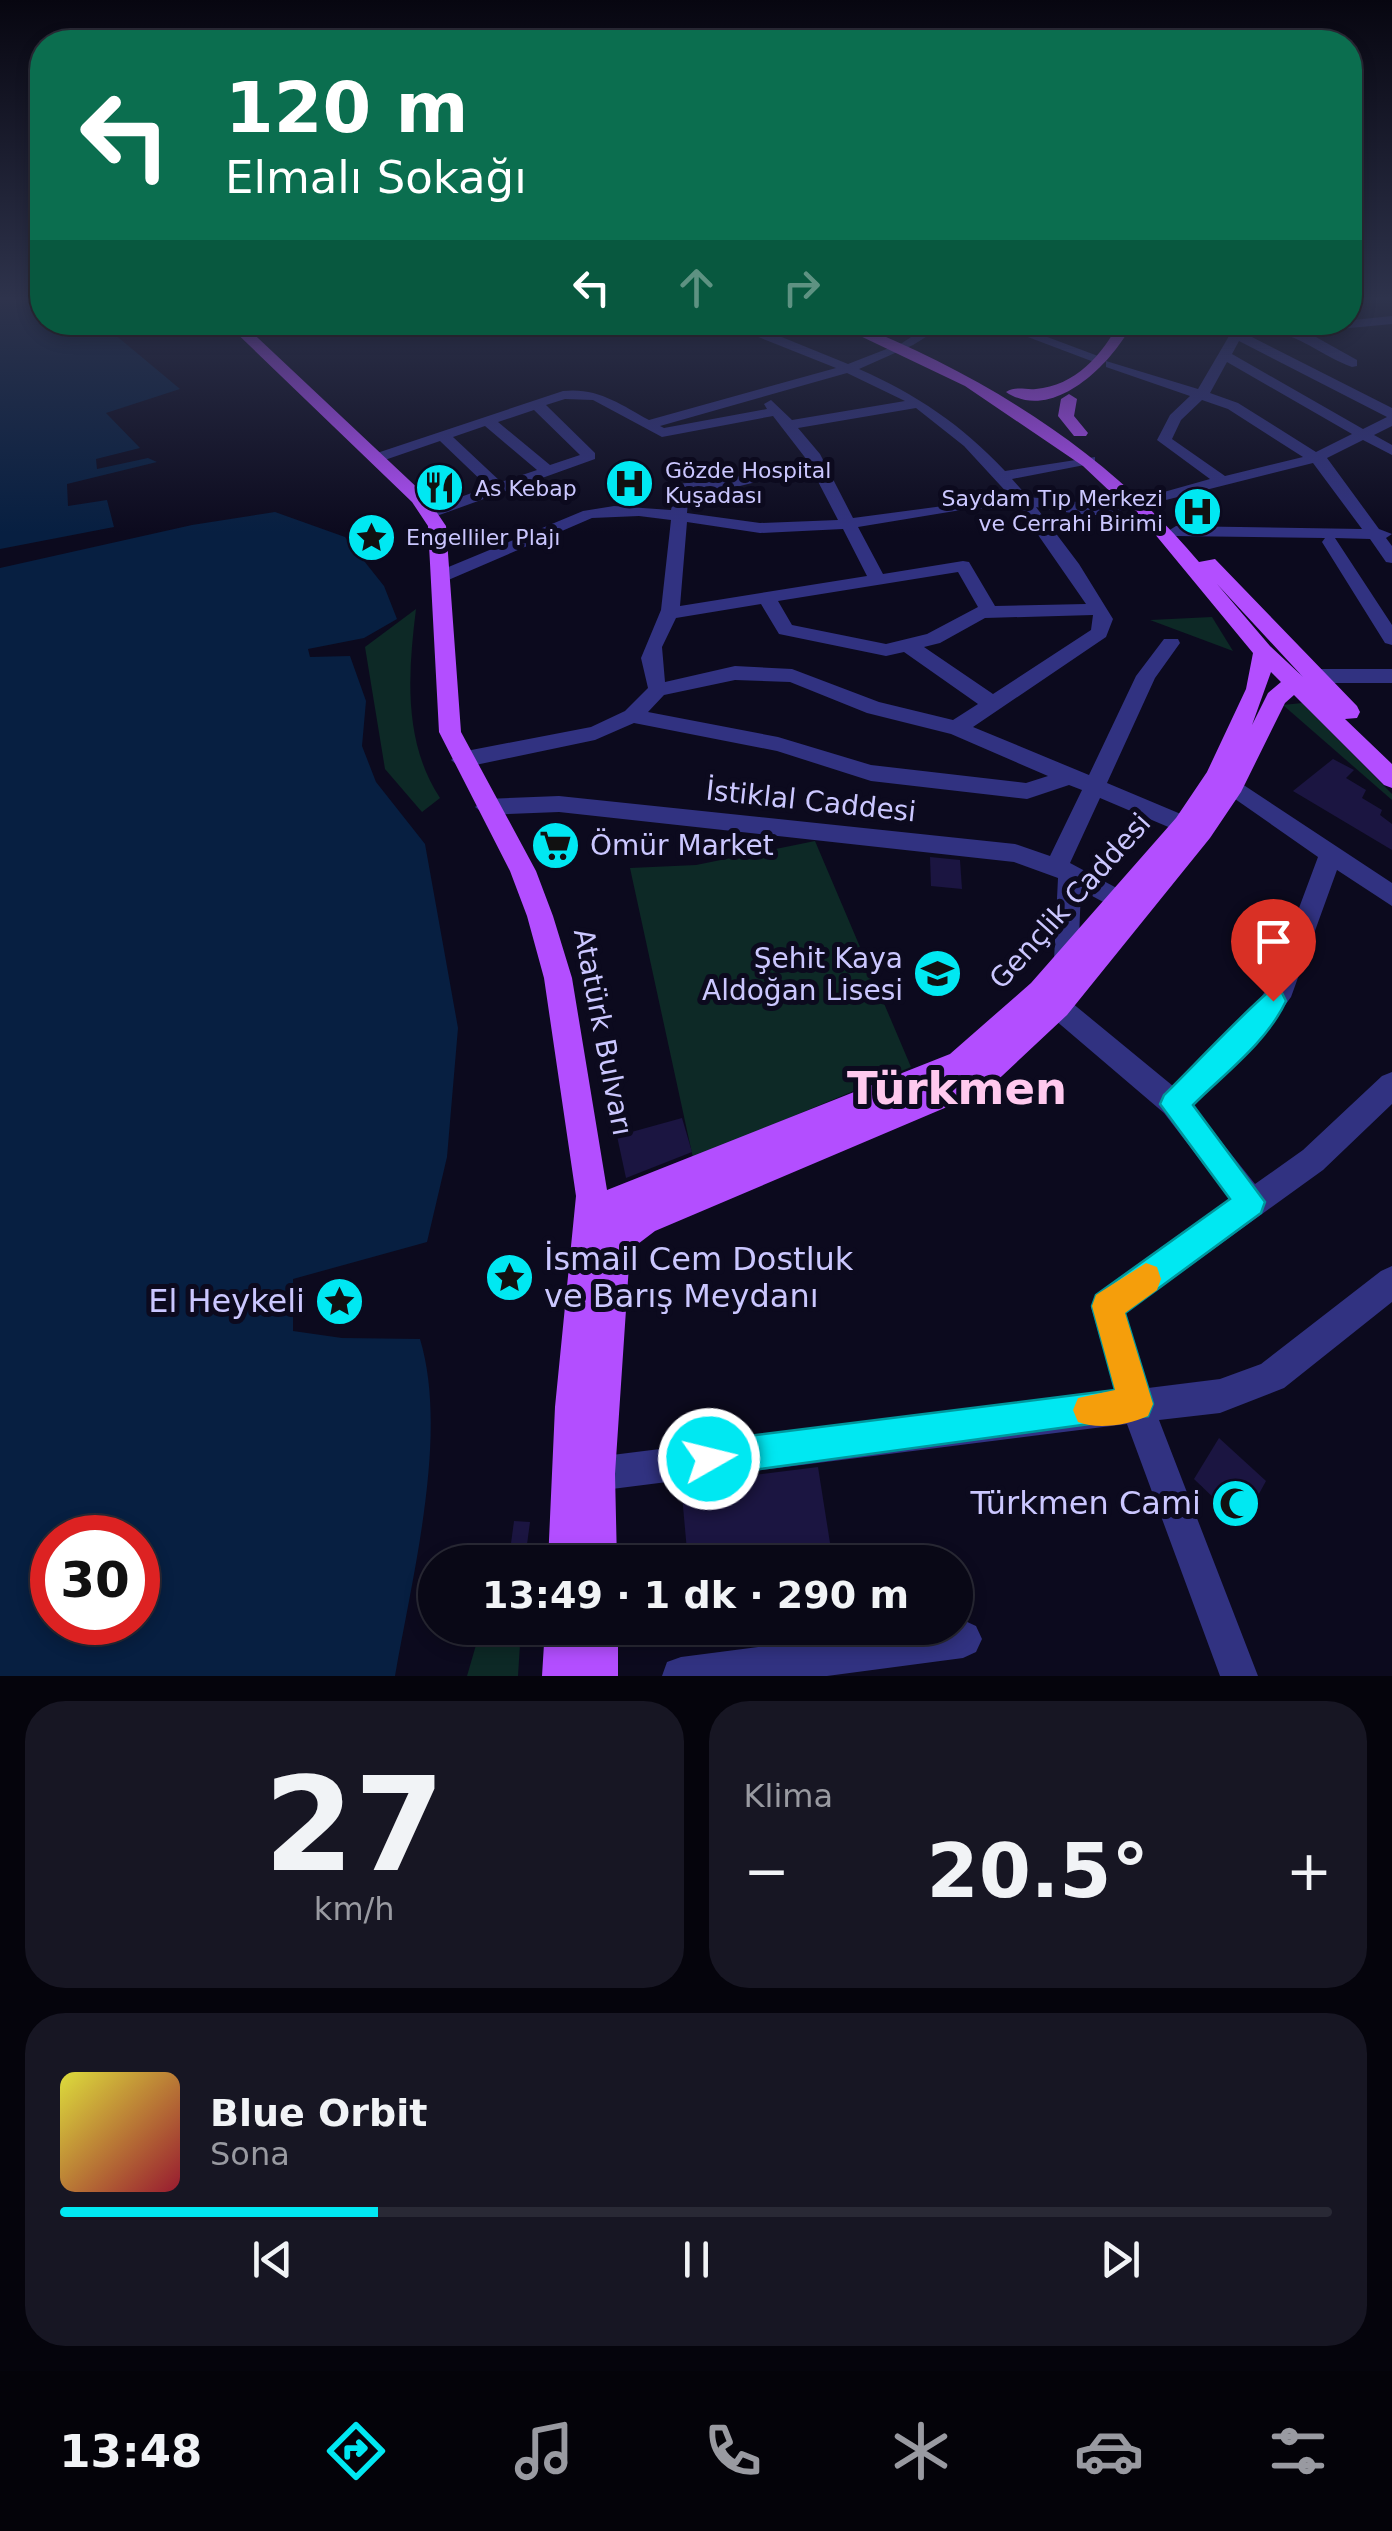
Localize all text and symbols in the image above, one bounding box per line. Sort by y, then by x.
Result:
text: 120 m [225,67,468,149]
icon: left [60,70,190,200]
text: Elmalı Sokağı [225,151,527,204]
icon: left [564,260,619,315]
icon: ahead [669,260,724,315]
icon: right [774,260,829,315]
hospital icon: Gözde Hospital Kuşadası [604,457,656,509]
place label: Gözde Hospital Kuşadası [665,458,831,508]
restaurant icon: As Kebap [414,462,466,514]
place label: As Kebap [475,476,577,501]
hospital icon: Saydam Tıp Merkezi ve Cerrahi Birimi [1172,485,1224,537]
place label: Saydam Tıp Merkezi ve Cerrahi Birimi [941,486,1163,536]
place icon: Engelliler Plajı [345,511,397,563]
place label: Engelliler Plajı [406,525,560,550]
street label: İstiklal Caddesi [704,774,918,828]
street label: Gençlik Caddesi [983,807,1157,995]
supermarket icon: Ömür Market [529,819,581,871]
place label: Ömür Market [590,828,774,862]
pin [1231,899,1316,1002]
icon: arrive [1246,914,1301,969]
street label: Atatürk Bulvarı [567,926,639,1138]
place label: Şehit Kaya Aldoğan Lisesi [702,942,903,1007]
school or university icon: Şehit Kaya Aldoğan Lisesi [912,948,964,1000]
district label: Türkmen [847,1062,1067,1115]
place label: İsmail Cem Dostluk ve Barış Meydanı [544,1240,854,1315]
place icon: İsmail Cem Dostluk ve Barış Meydanı [483,1251,535,1303]
place icon: El Heykeli [314,1275,366,1327]
place label: El Heykeli [148,1282,305,1320]
position arrow [657,1407,761,1511]
mosque icon: Türkmen Cami [1210,1477,1262,1529]
place label: Türkmen Cami [970,1484,1201,1522]
speed limit sign: 30 [30,1515,160,1645]
text: 13:49 · 1 dk · 290 m [482,1573,909,1617]
text: 27 [264,1749,445,1901]
text: Klima [744,1777,833,1815]
text: 20.5° [926,1827,1149,1915]
text: − [744,1839,790,1903]
text: + [1286,1839,1332,1903]
text: km/h [314,1890,395,1928]
text: Blue Orbit [210,2091,427,2135]
text: Sona [210,2135,290,2173]
icon: previous [245,2232,300,2287]
icon: pause [669,2232,724,2287]
icon: next [1093,2232,1148,2287]
icon: directions [321,2416,391,2486]
icon: music [509,2416,579,2486]
icon: phone [698,2416,768,2486]
icon: climate [886,2416,956,2486]
icon: car [1074,2416,1144,2486]
icon: filters [1263,2416,1333,2486]
text: 13:48 [59,2425,202,2478]

